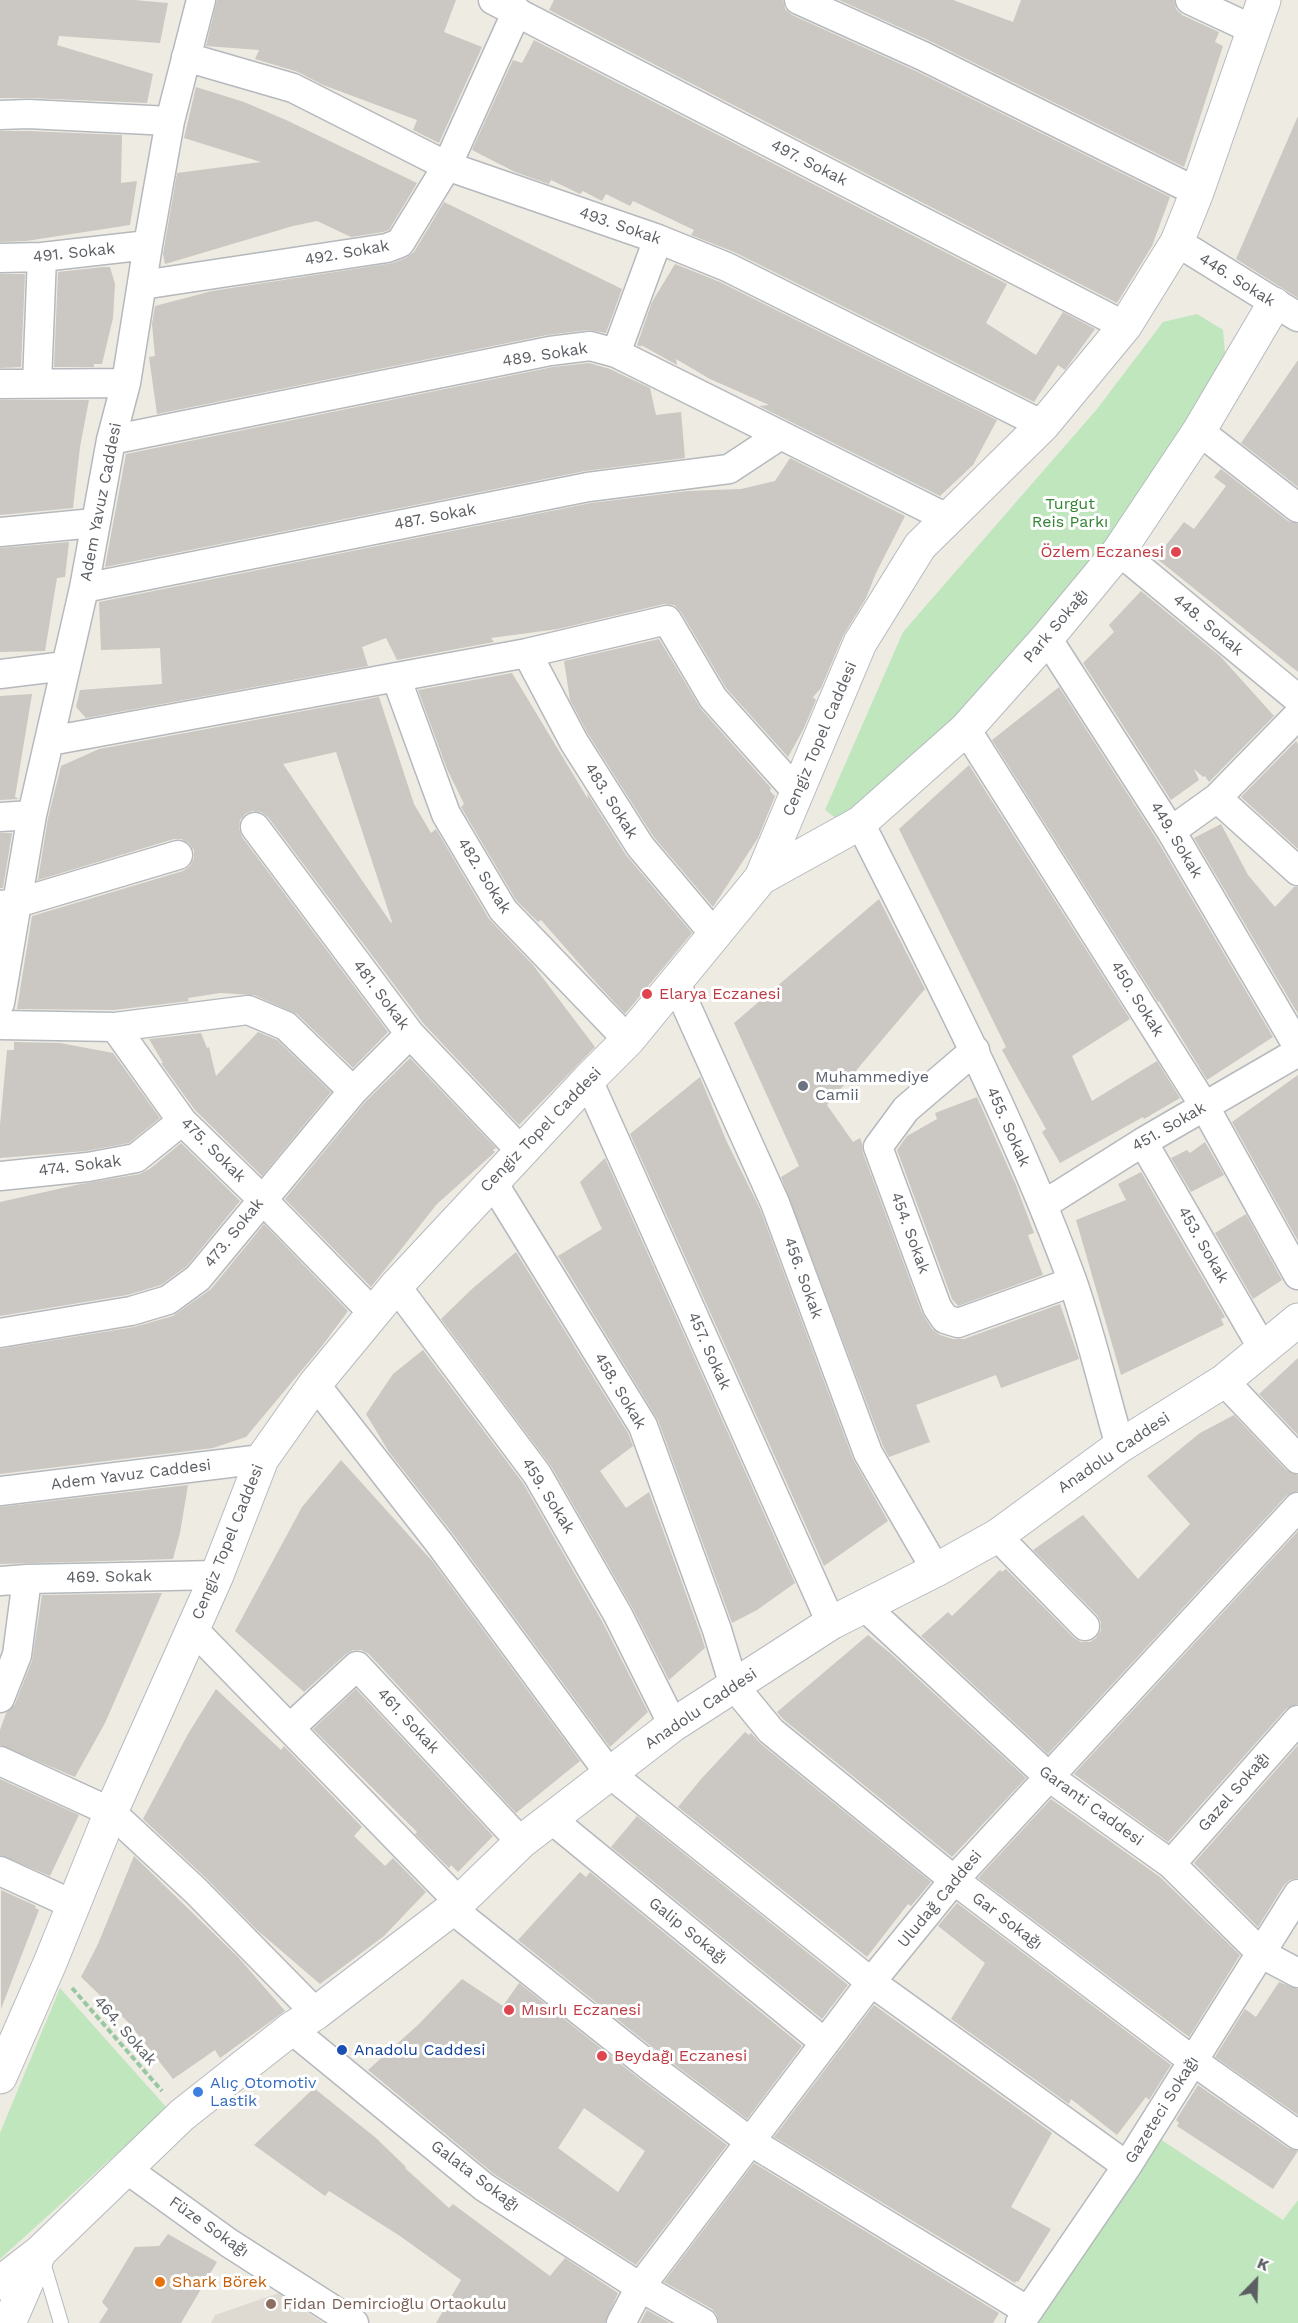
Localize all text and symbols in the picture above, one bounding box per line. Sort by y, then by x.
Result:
street label: 497. Sokak [767,136,851,190]
street label: 493. Sokak [577,203,663,249]
street label: 492. Sokak [303,236,391,270]
street label: 491. Sokak [32,239,116,267]
street label: 446. Sokak [1195,249,1279,311]
street label: 489. Sokak [501,339,589,371]
street label: Adem Yavuz Caddesi [76,421,126,583]
park label: Turgut Reis Parkı [1032,494,1108,532]
street label: 487. Sokak [392,500,478,534]
place label: Özlem Eczanesi [1040,542,1164,562]
marker: Özlem Eczanesi [1169,545,1183,559]
street label: Park Sokağı [1020,585,1092,667]
street label: 448. Sokak [1169,590,1247,660]
street label: Cengiz Topel Caddesi [779,659,861,819]
street label: 483. Sokak [580,760,642,842]
street label: 449. Sokak [1146,798,1206,882]
street label: 482. Sokak [453,835,515,917]
street label: 481. Sokak [349,956,413,1034]
street label: 450. Sokak [1106,958,1168,1040]
place label: Elarya Eczanesi [659,984,781,1004]
marker: Elarya Eczanesi [640,987,654,1001]
street label: Cengiz Topel Caddesi [476,1064,606,1196]
place label: Muhammediye Camii [815,1067,929,1105]
marker: Muhammediye Camii [796,1079,810,1093]
street label: 455. Sokak [982,1084,1034,1170]
street label: 451. Sokak [1129,1098,1209,1156]
street label: 475. Sokak [177,1114,249,1186]
street label: 474. Sokak [38,1151,122,1181]
street label: 454. Sokak [886,1190,934,1276]
street label: 473. Sokak [200,1194,268,1272]
street label: 453. Sokak [1173,1203,1233,1287]
street label: 456. Sokak [779,1235,827,1321]
street label: 457. Sokak [683,1309,735,1393]
street label: 458. Sokak [590,1349,650,1433]
street label: Anadolu Caddesi [1054,1408,1174,1498]
street label: 459. Sokak [517,1455,579,1537]
street label: Adem Yavuz Caddesi [50,1456,212,1494]
street label: Cengiz Topel Caddesi [188,1461,268,1623]
street label: 469. Sokak [66,1567,152,1587]
street label: Anadolu Caddesi [641,1664,761,1754]
street label: 461. Sokak [373,1684,443,1758]
street label: Gazel Sokağı [1194,1748,1274,1836]
street label: Garanti Caddesi [1035,1762,1147,1850]
street label: Uludağ Caddesi [894,1846,986,1952]
street label: Gar Sokağı [968,1888,1046,1954]
street label: Galip Sokağı [645,1893,731,1969]
street label: 464. Sokak [90,1992,160,2070]
place label: Mısırlı Eczanesi [521,2000,641,2020]
marker: Mısırlı Eczanesi [502,2003,516,2017]
place label: Anadolu Caddesi [354,2040,485,2060]
marker: Anadolu Caddesi [335,2043,349,2057]
place label: Beydağı Eczanesi [614,2046,747,2066]
marker: Beydağı Eczanesi [595,2049,609,2063]
street label: Gazeteci Sokağı [1121,2053,1203,2167]
place label: Alıç Otomotiv Lastik [210,2073,316,2111]
marker: Alıç Otomotiv Lastik [191,2085,205,2099]
street label: Galata Sokağı [427,2136,523,2216]
street label: Füze Sokağı [166,2193,252,2261]
north arrow [1226,2251,1286,2311]
text: K [1254,2253,1272,2275]
place label: Shark Börek [172,2272,267,2292]
marker: Shark Börek [153,2275,167,2289]
place label: Fidan Demircioğlu Ortaokulu [283,2294,507,2314]
marker: Fidan Demircioğlu Ortaokulu [264,2297,278,2311]

